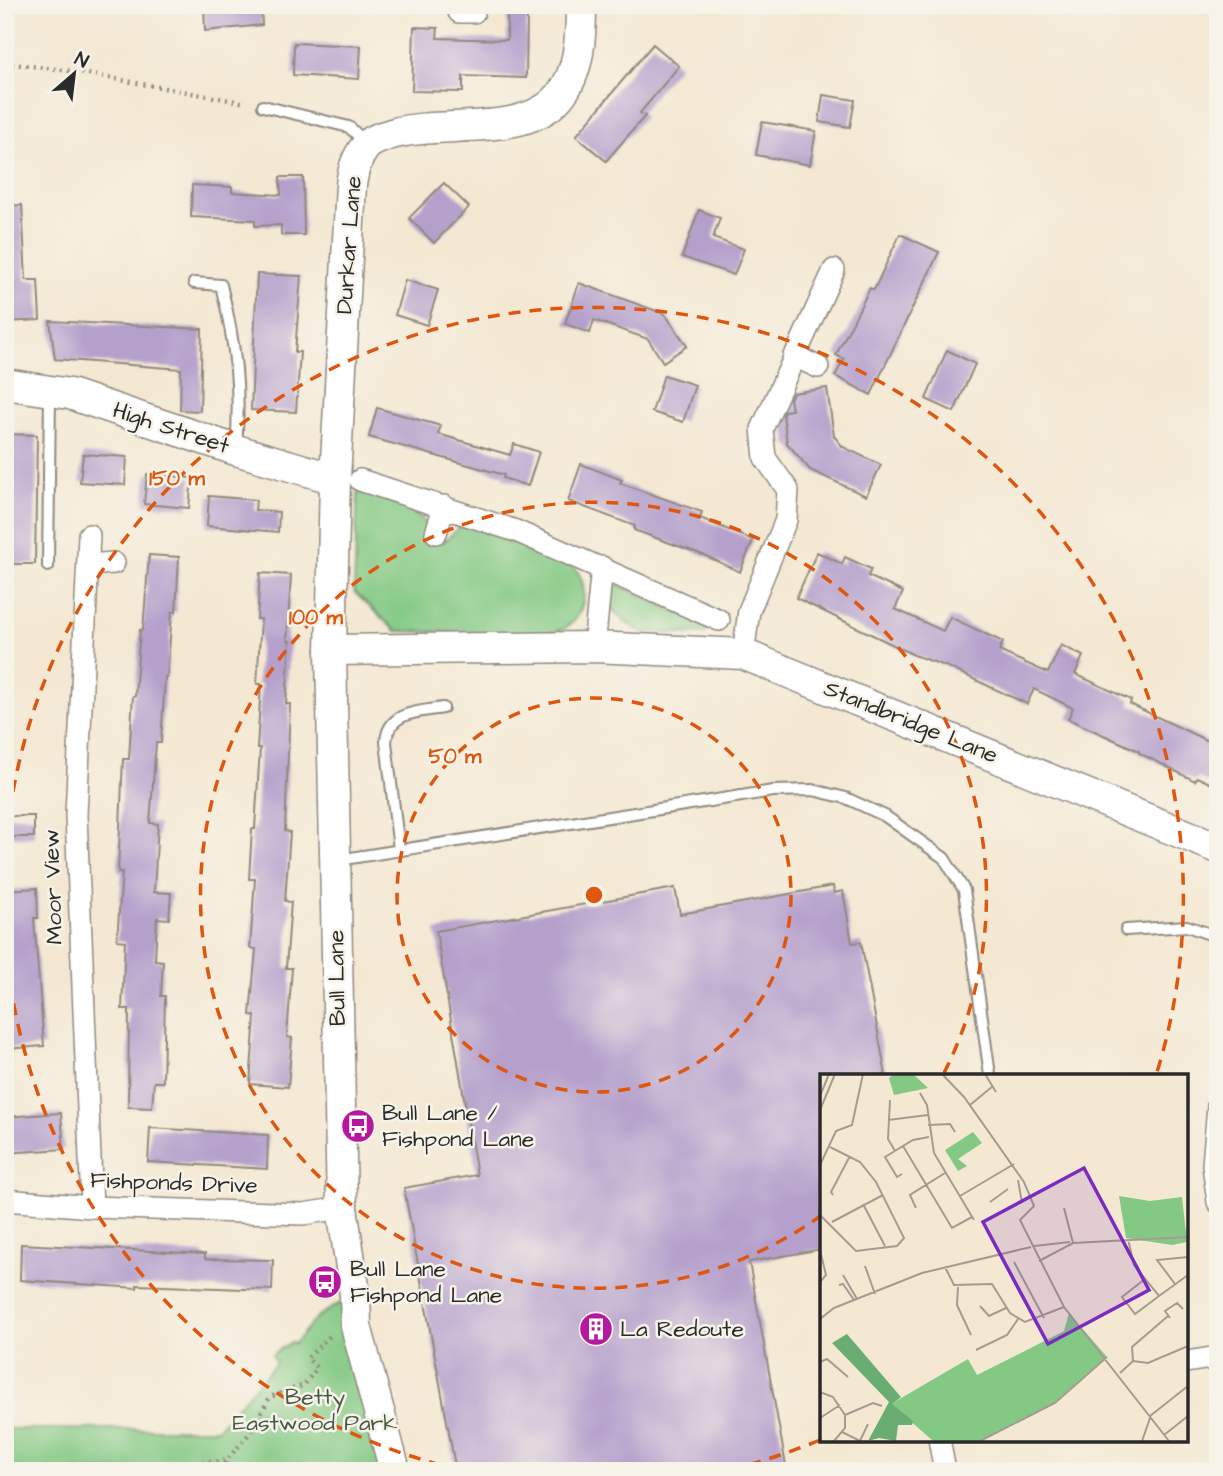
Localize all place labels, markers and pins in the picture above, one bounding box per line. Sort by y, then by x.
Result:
centre of rings [582,883,606,907]
place label: Bull Lane / Fishpond Lane [382,1097,534,1155]
bus stop icon: Bull Lane / Fishpond Lane [339,1107,377,1145]
place label: Bull Lane Fishpond Lane [350,1253,502,1311]
bus stop icon: Bull Lane Fishpond Lane [306,1263,344,1301]
building icon: La Redoute [577,1310,615,1348]
place label: La Redoute [620,1313,744,1345]

